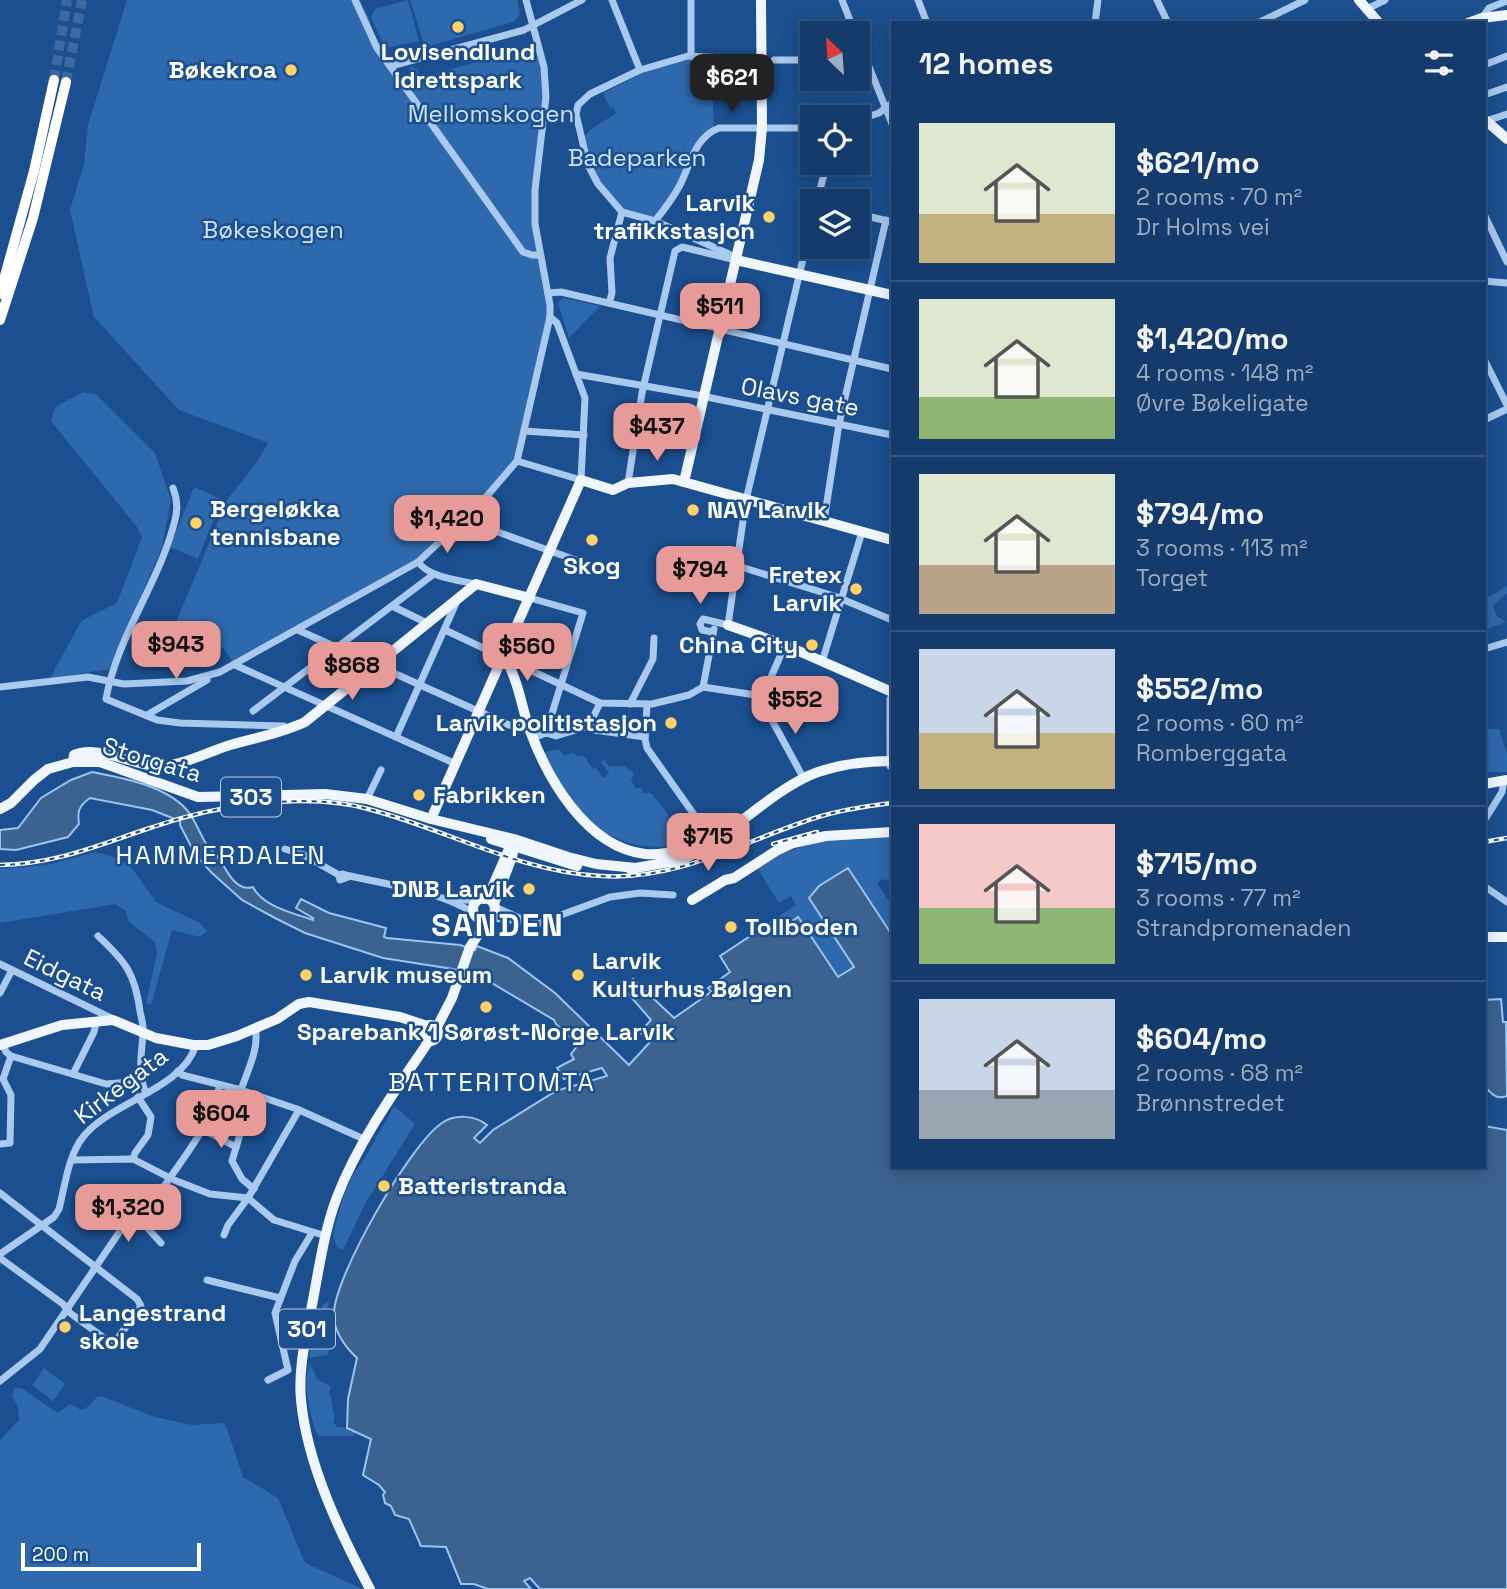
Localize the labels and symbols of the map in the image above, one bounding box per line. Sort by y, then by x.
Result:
marker: Lovisendlund idrettspark [450,19,466,35]
north arrow [800,21,870,91]
place label: Lovisendlund idrettspark [381,36,535,95]
place label: Bøkekroa [169,54,277,85]
pin: $621 [691,54,773,114]
marker: Bøkekroa [283,62,299,78]
park label: Mellomskogen [408,98,574,129]
park label: Badeparken [568,142,706,173]
place label: Larvik trafikkstasjon [593,187,755,246]
marker: Larvik trafikkstasjon [761,209,777,225]
park label: Bøkeskogen [202,214,344,245]
pin: $511 [679,284,761,343]
street label: Olavs gate [738,370,862,423]
pin: $437 [616,404,698,463]
place label: Bergeløkka tennisbane [210,493,341,552]
place label: NAV Larvik [707,494,828,525]
pin: $1,420 [390,496,504,555]
marker: NAV Larvik [685,502,701,518]
marker: Bergeløkka tennisbane [188,515,204,531]
marker: Skog [584,532,600,548]
pin: $794 [659,546,741,606]
place label: Skog [563,550,621,581]
place label: Fretex Larvik [769,559,842,618]
marker: Fretex Larvik [848,581,864,597]
pin: $943 [135,622,217,681]
pin: $560 [486,624,568,683]
place label: China City [679,629,798,660]
marker: China City [804,637,820,653]
pin: $868 [311,642,393,702]
pin: $552 [754,676,836,736]
place label: Larvik politistasjon [436,707,657,738]
marker: Larvik politistasjon [663,715,679,731]
street label: Storgata [99,730,206,789]
road number: 303 [221,778,281,817]
place label: Fabrikken [433,779,546,810]
marker: Fabrikken [411,787,427,803]
pin: $715 [667,814,749,873]
district label: HAMMERDALEN [116,838,326,872]
place label: DNB Larvik [391,873,515,904]
marker: DNB Larvik [521,881,537,897]
district label: SANDEN [431,905,565,945]
place label: Tollboden [745,911,858,942]
marker: Tollboden [723,919,739,935]
street label: Eidgata [19,941,112,1008]
place label: Larvik Kulturhus Bølgen [592,945,792,1004]
place label: Larvik museum [320,959,492,990]
marker: Larvik museum [298,967,314,983]
marker: Larvik Kulturhus Bølgen [570,967,586,983]
marker: Sparebank 1 Sørøst-Norge Larvik [478,999,494,1015]
place label: Sparebank 1 Sørøst-Norge Larvik [297,1016,675,1047]
street label: Kirkegata [68,1040,174,1131]
district label: BATTERITOMTA [388,1065,596,1099]
pin: $604 [180,1090,262,1150]
place label: Batteristranda [398,1170,567,1201]
marker: Batteristranda [376,1178,392,1194]
pin: $1,320 [71,1184,185,1244]
place label: Langestrand skole [79,1297,226,1356]
road number: 301 [279,1310,335,1348]
marker: Langestrand skole [57,1319,73,1335]
scale bar [21,1540,201,1572]

